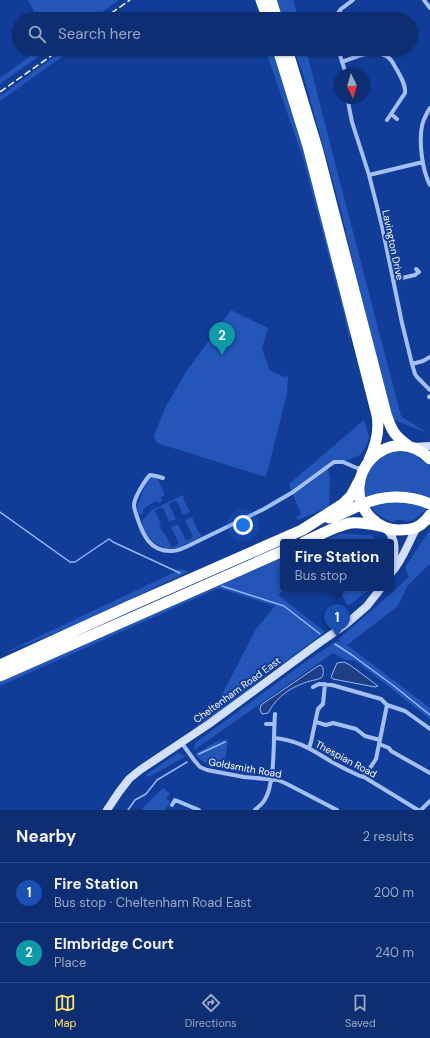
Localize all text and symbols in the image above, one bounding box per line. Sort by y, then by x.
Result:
search box [12,12,418,56]
icon: search [26,23,48,45]
text: Search here [58,24,141,44]
north arrow [334,68,370,104]
street label: Lavington Drive [379,209,407,282]
pin: 2 [209,322,235,355]
your location [233,515,253,535]
popup [280,539,394,591]
text: Fire Station [295,547,379,567]
text: Bus stop [295,567,347,584]
pin: 1 [324,604,350,637]
street label: Cheltenham Road East [191,654,283,726]
street label: Thespian Road [313,737,379,781]
street label: Goldsmith Road [207,755,283,781]
text: Nearby [16,825,76,847]
text: 2 results [363,828,414,845]
text: Fire Station [54,874,138,894]
text: 1 [27,884,31,901]
text: 200 m [374,884,414,901]
text: Bus stop · Cheltenham Road East [54,894,252,911]
text: Elmbridge Court [54,934,174,954]
text: 2 [25,944,33,961]
text: 240 m [375,944,414,961]
text: Place [54,954,86,971]
tab: Map [54,992,76,1030]
tab: Directions [185,992,237,1030]
tab: Saved [345,992,376,1030]

